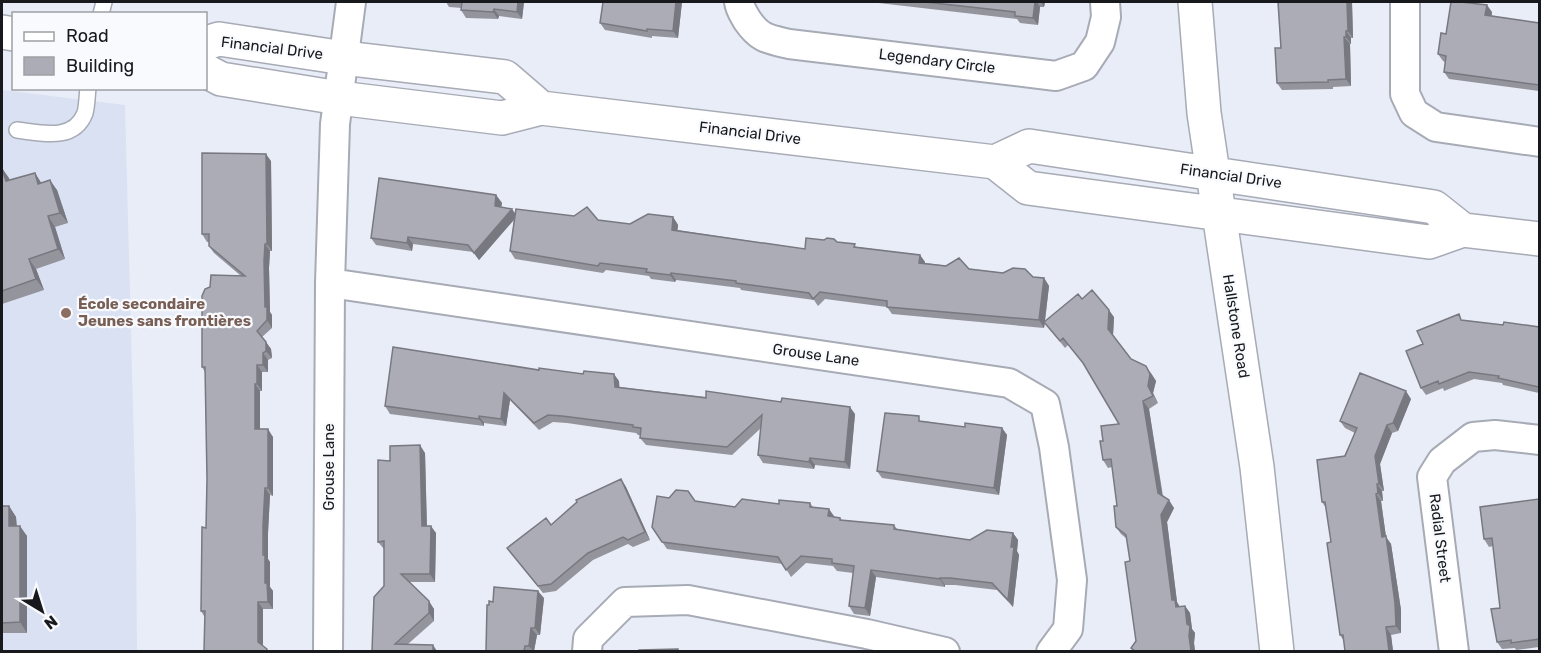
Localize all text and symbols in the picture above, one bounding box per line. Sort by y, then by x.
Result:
legend [12,12,207,90]
text: Road [66,25,109,47]
street label: Financial Drive [220,33,324,63]
street label: Legendary Circle [878,45,996,77]
text: Building [66,55,134,77]
street label: Financial Drive [698,118,802,148]
street label: Financial Drive [1179,160,1283,192]
street label: Hallstone Road [1219,273,1253,379]
place label: École secondaire Jeunes sans frontières [78,295,251,330]
marker: École secondaire Jeunes sans frontières [59,306,73,320]
street label: Grouse Lane [771,340,861,370]
street label: Grouse Lane [320,423,338,511]
street label: Radial Street [1426,492,1454,584]
north arrow [12,581,72,641]
text: N [41,611,61,633]

